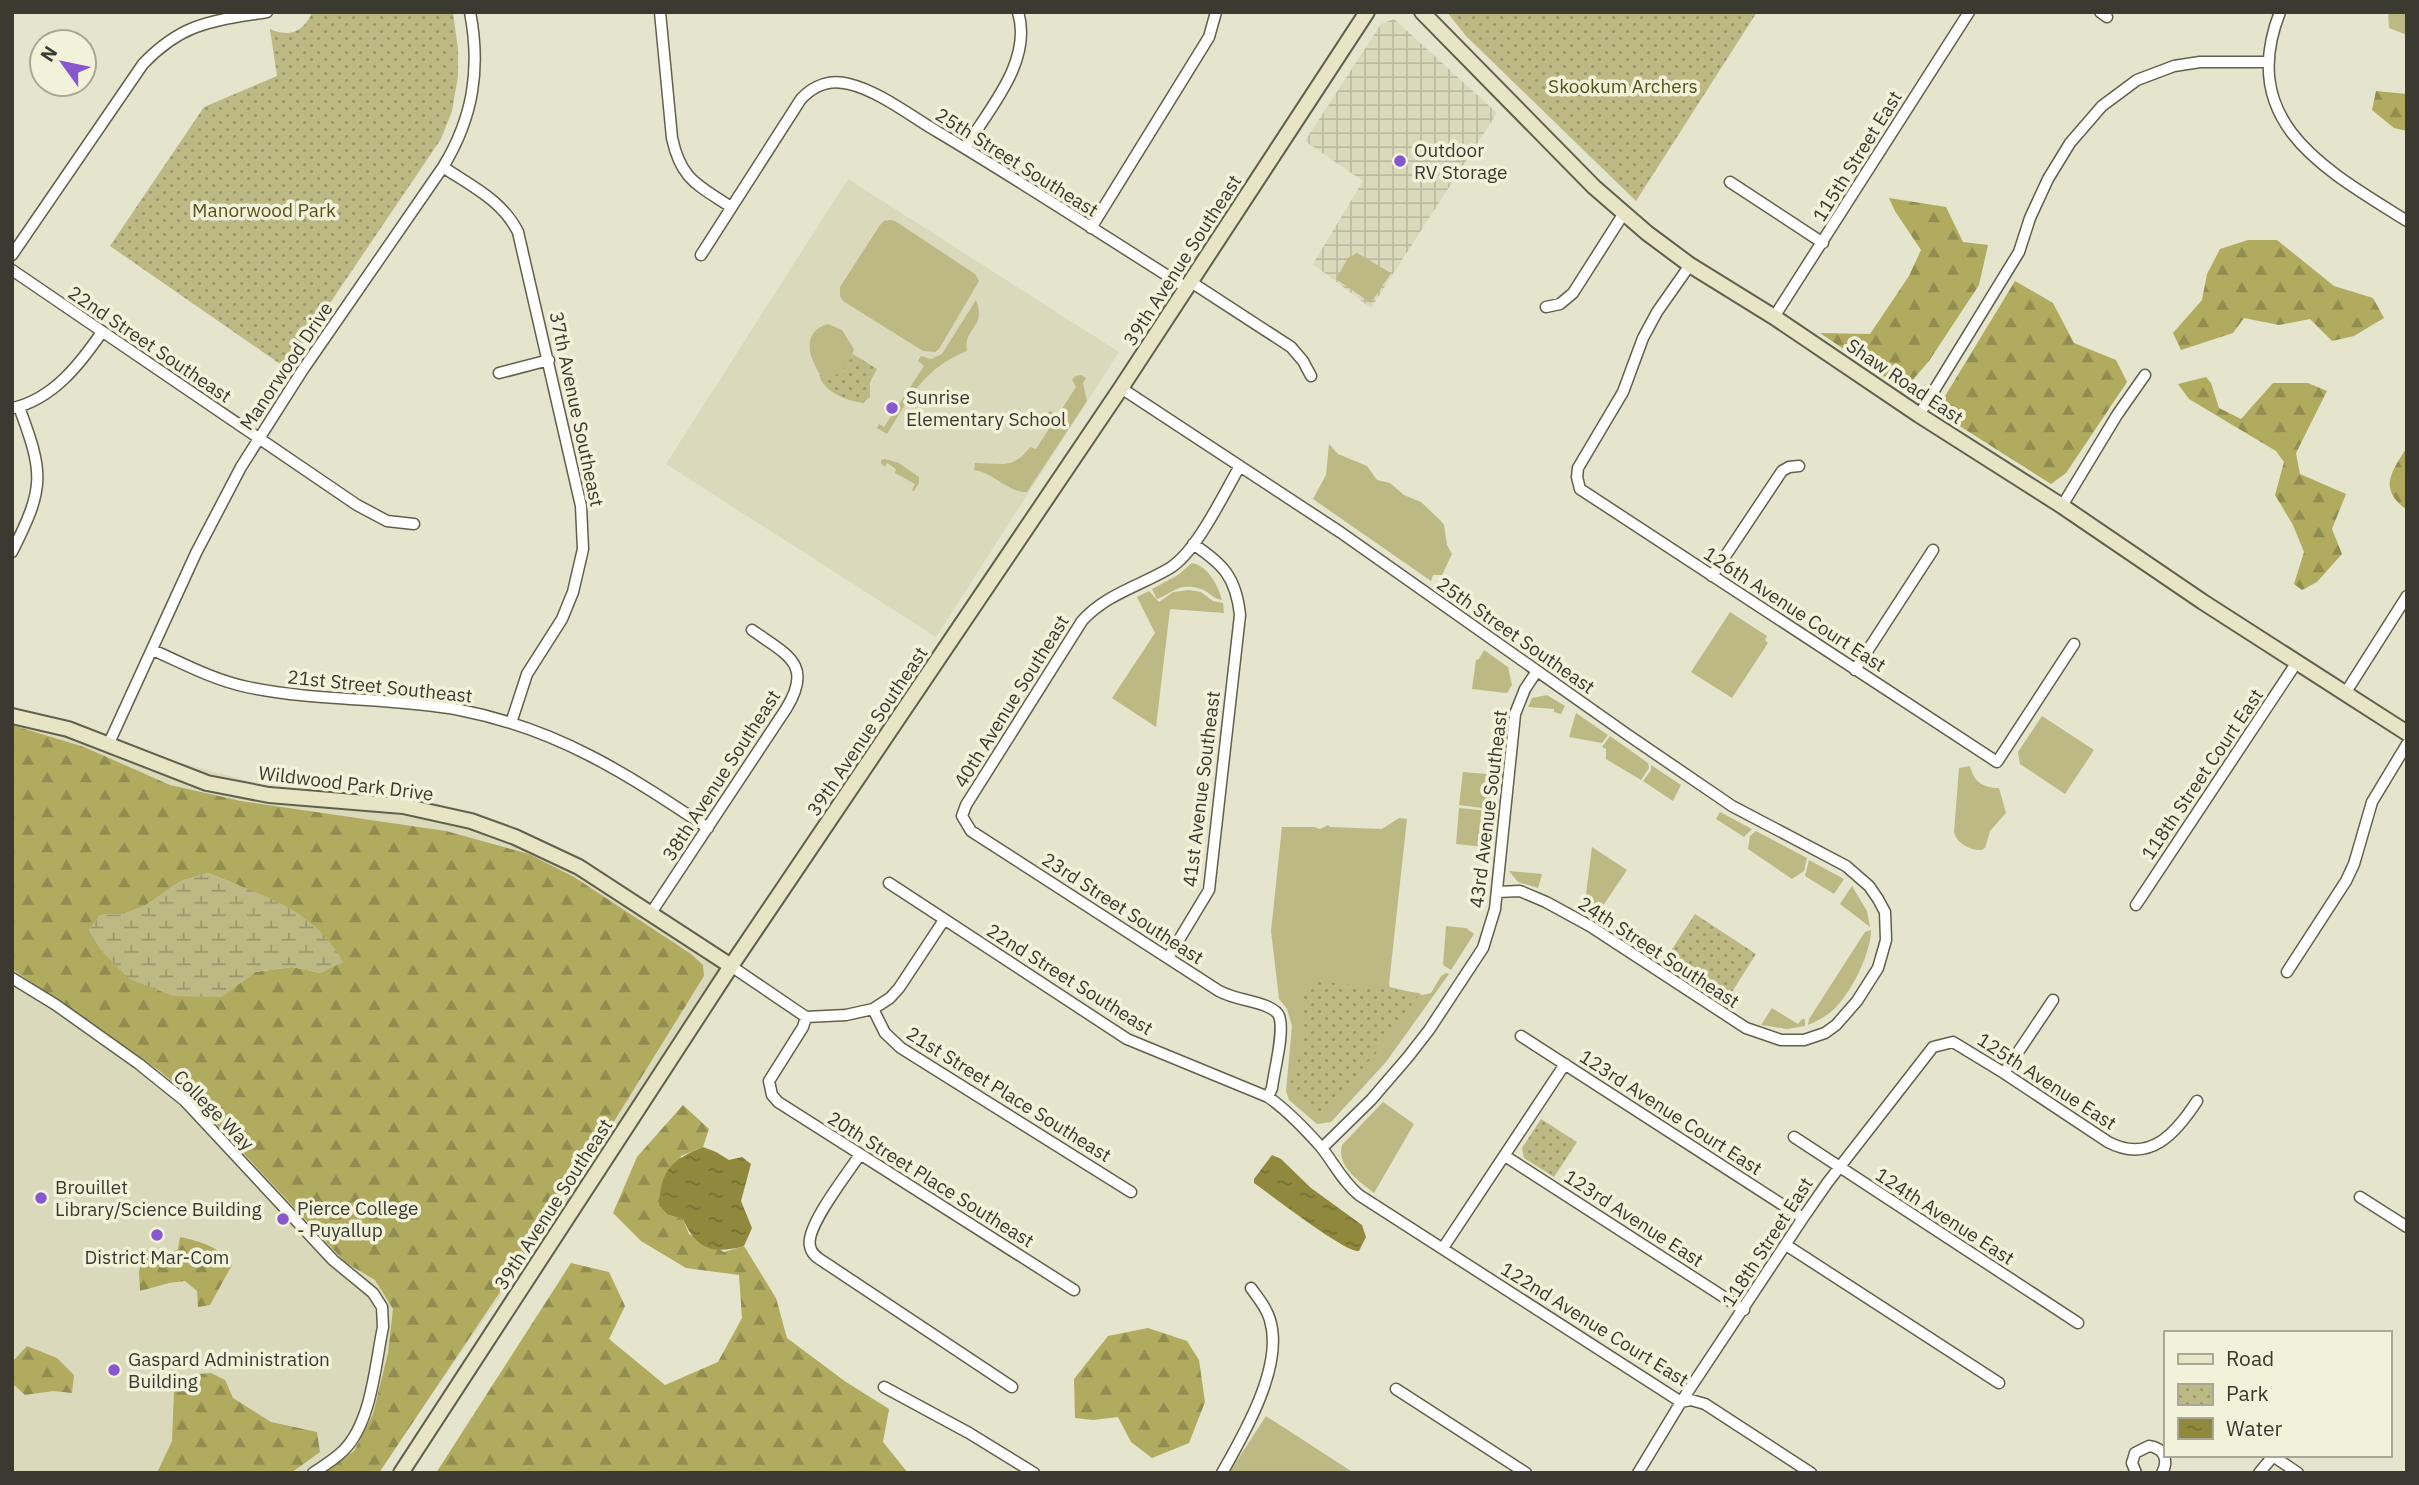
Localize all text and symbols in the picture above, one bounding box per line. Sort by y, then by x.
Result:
north arrow [28,28,98,98]
text: N [35,41,63,66]
park label: Skookum Archers [1548,74,1698,98]
street label: 115th Street East [1807,86,1907,226]
street label: 25th Street Southeast [931,102,1103,222]
place label: Outdoor RV Storage [1414,138,1507,184]
marker: Outdoor RV Storage [1392,153,1408,169]
street label: 39th Avenue Southeast [1118,170,1246,350]
park label: Manorwood Park [192,198,336,222]
street label: 22nd Street Southeast [64,280,236,408]
street label: Manorwood Drive [234,297,338,435]
street label: 37th Avenue Southeast [545,309,609,509]
street label: Shaw Road East [1842,333,1968,429]
place label: Sunrise Elementary School [906,385,1066,431]
marker: Sunrise Elementary School [884,400,900,416]
street label: 126th Avenue Court East [1699,541,1891,677]
street label: 25th Street Southeast [1432,571,1600,699]
street label: 40th Avenue Southeast [948,610,1074,792]
street label: 39th Avenue Southeast [801,642,933,820]
street label: 21st Street Southeast [286,664,474,708]
street label: 118th Street Court East [2136,684,2268,864]
street label: 38th Avenue Southeast [657,685,785,865]
street label: 41st Avenue Southeast [1177,690,1225,888]
street label: 43rd Avenue Southeast [1464,709,1512,909]
street label: Wildwood Park Drive [257,760,435,806]
street label: 23rd Street Southeast [1038,847,1208,969]
street label: 24th Street Southeast [1574,891,1744,1013]
street label: 22nd Street Southeast [982,918,1158,1040]
street label: 21st Street Place Southeast [902,1021,1116,1167]
street label: 125th Avenue East [1973,1027,2121,1135]
street label: 123rd Avenue Court East [1575,1044,1767,1180]
street label: College Way [169,1065,260,1156]
street label: 20th Street Place Southeast [823,1106,1039,1252]
street label: 39th Avenue Southeast [489,1114,617,1294]
street label: 124th Avenue East [1871,1162,2019,1270]
street label: 123rd Avenue East [1560,1164,1708,1272]
street label: 118th Street East [1716,1173,1818,1311]
place label: Brouillet Library/Science Building [55,1175,262,1221]
marker: Brouillet Library/Science Building [33,1190,49,1206]
place label: Pierce College - Puyallup [297,1196,418,1242]
marker: Pierce College - Puyallup [275,1211,291,1227]
marker: District Mar-Com [149,1227,165,1243]
place label: District Mar-Com [85,1245,229,1269]
street label: 122nd Avenue Court East [1497,1256,1693,1392]
legend [2164,1331,2391,1457]
text: Road [2226,1344,2274,1372]
place label: Gaspard Administration Building [128,1347,330,1393]
marker: Gaspard Administration Building [106,1362,122,1378]
text: Park [2226,1379,2269,1407]
text: Water [2226,1414,2283,1442]

